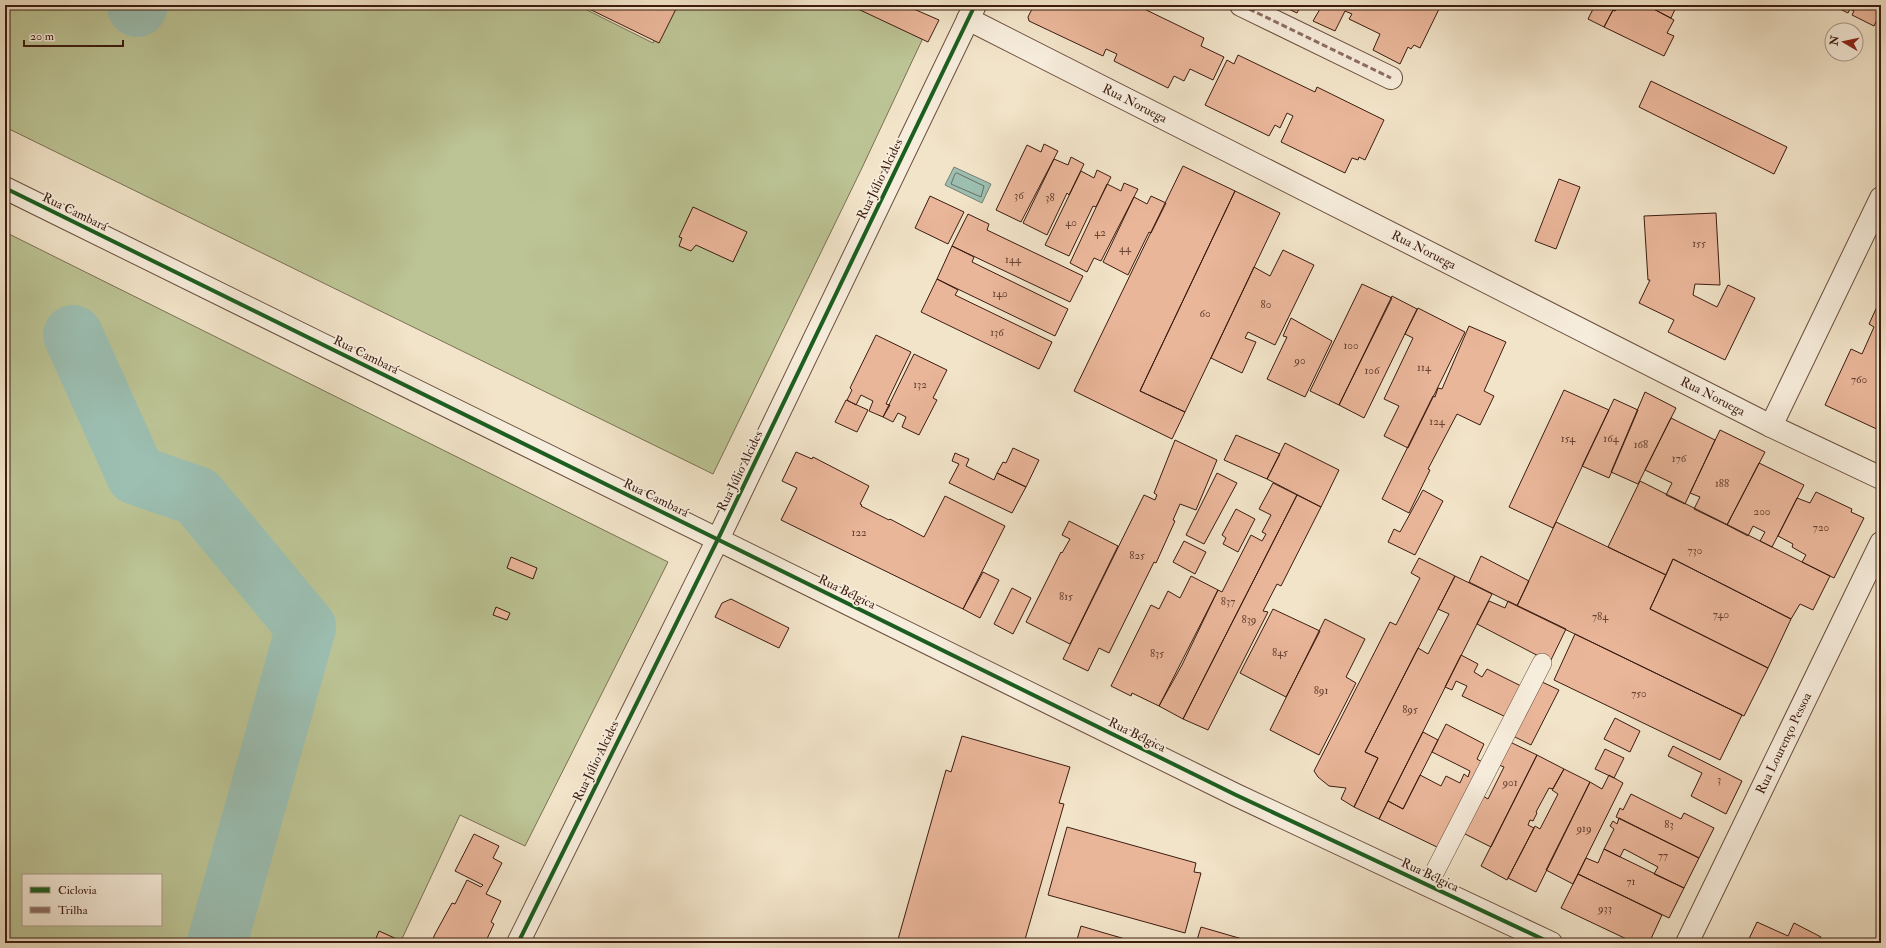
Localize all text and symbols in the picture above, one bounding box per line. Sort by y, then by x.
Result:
scale bar [24,22,123,48]
north arrow [1824,22,1864,62]
text: 20 m [30,29,55,44]
text: N [1827,34,1842,47]
street label: Rua Noruega [1100,80,1170,127]
street label: Rua Júlio Alcides [854,136,907,222]
street label: Rua Cambará [40,189,111,235]
house number: 36 [1014,189,1025,202]
house number: 38 [1045,191,1055,204]
house number: 40 [1065,216,1077,229]
house number: 42 [1094,226,1106,239]
street label: Rua Noruega [1389,227,1459,273]
house number: 155 [1692,237,1706,250]
house number: 44 [1119,242,1132,255]
house number: 144 [1005,253,1022,266]
house number: 140 [992,287,1008,300]
house number: 80 [1261,298,1272,311]
house number: 60 [1199,307,1211,320]
house number: 136 [990,326,1005,339]
street label: Rua Cambará [331,332,402,378]
house number: 100 [1343,339,1359,352]
house number: 90 [1293,354,1306,367]
house number: 114 [1417,361,1432,374]
house number: 106 [1364,364,1381,377]
street label: Rua Noruega [1678,373,1748,420]
house number: 760 [1851,373,1867,386]
house number: 132 [913,378,927,391]
house number: 124 [1429,415,1446,428]
street label: Rua Júlio Alcides [714,428,767,514]
house number: 154 [1561,432,1576,445]
house number: 164 [1603,432,1620,445]
house number: 168 [1634,438,1648,451]
house number: 176 [1672,452,1688,465]
street label: Rua Cambará [621,475,692,521]
house number: 188 [1715,477,1729,490]
house number: 200 [1754,505,1771,518]
house number: 720 [1813,521,1829,534]
house number: 122 [851,526,867,539]
house number: 730 [1688,544,1703,557]
house number: 825 [1129,549,1145,562]
street label: Rua Bélgica [816,571,879,613]
house number: 815 [1059,590,1073,603]
house number: 837 [1221,595,1235,608]
house number: 740 [1713,608,1730,621]
house number: 784 [1592,610,1609,623]
house number: 839 [1241,613,1257,626]
house number: 845 [1272,646,1288,659]
house number: 835 [1150,647,1164,660]
house number: 891 [1314,684,1328,697]
house number: 750 [1631,687,1647,700]
street label: Rua Lourenço Pessoa [1752,689,1816,797]
house number: 895 [1402,703,1418,716]
street label: Rua Bélgica [1106,714,1169,756]
street label: Rua Júlio Alcides [570,718,623,804]
house number: 3 [1717,773,1721,786]
house number: 901 [1501,776,1518,789]
house number: 83 [1664,818,1674,831]
house number: 919 [1575,822,1592,835]
house number: 77 [1658,849,1668,862]
street label: Rua Bélgica [1399,855,1462,896]
legend [22,874,162,926]
house number: 71 [1627,875,1636,888]
text: Ciclovia [58,883,98,898]
house number: 933 [1597,902,1612,915]
text: Trilha [58,903,89,918]

